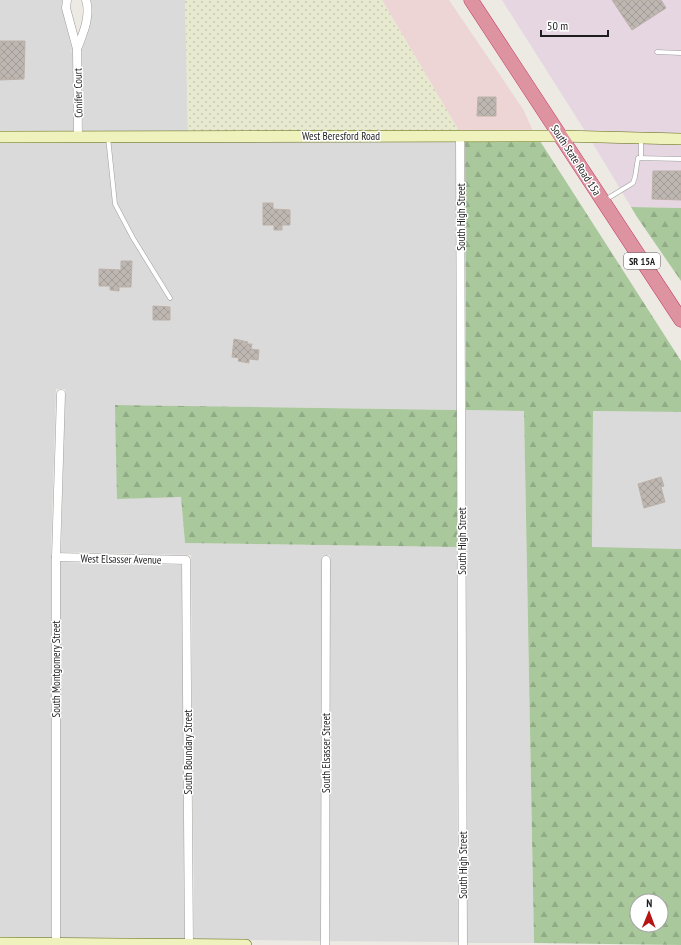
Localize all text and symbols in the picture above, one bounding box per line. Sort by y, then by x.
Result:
scale bar [541,12,608,38]
text: 50 m [547,18,568,33]
street label: Conifer Court [71,68,85,118]
street label: South State Road 15a [548,122,604,198]
street label: West Beresford Road [302,129,380,143]
street label: South High Street [454,183,468,251]
road number: SR 15A [624,253,660,269]
street label: South High Street [455,507,469,575]
street label: West Elsasser Avenue [80,551,162,567]
street label: South Montgomery Street [49,620,63,718]
street label: South Boundary Street [181,709,195,795]
street label: South Elsasser Street [319,713,333,793]
street label: South High Street [456,831,470,899]
north arrow [629,893,669,933]
text: N [646,896,652,910]

